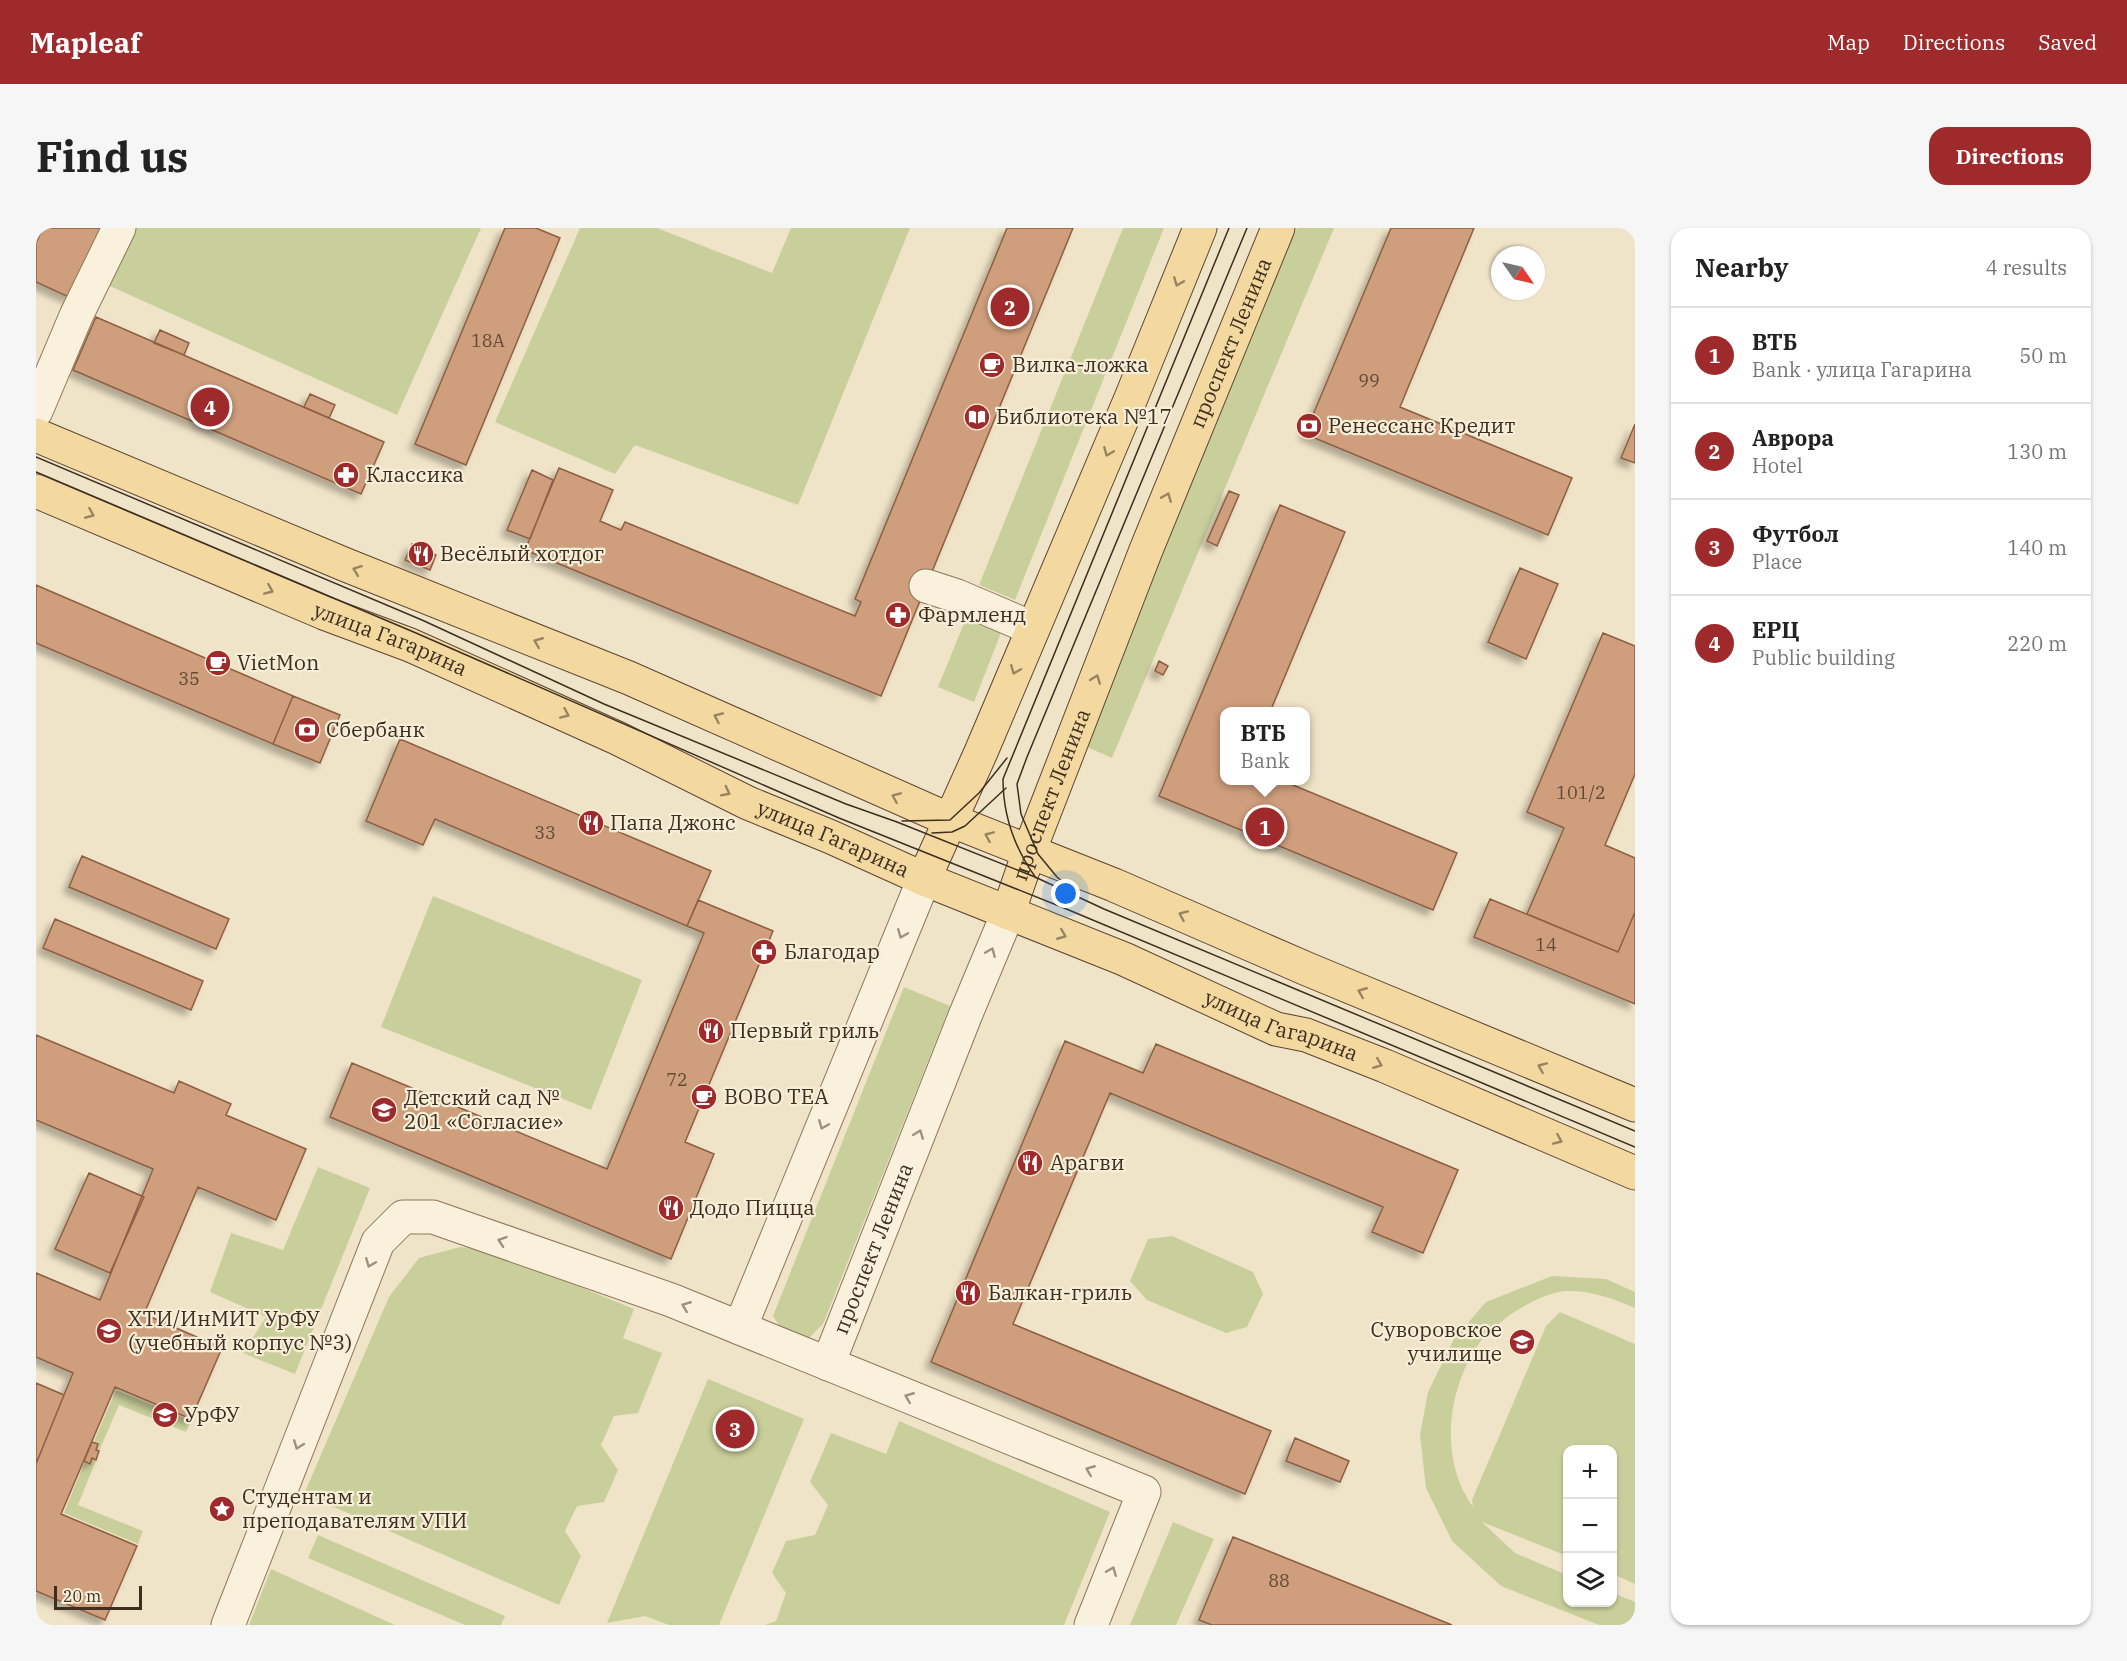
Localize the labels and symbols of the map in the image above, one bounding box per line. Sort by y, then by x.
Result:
north arrow [1491,246,1545,300]
street label: проспект Ленина [1182,253,1277,432]
one-way arrow [1173,276,1185,287]
pin: 2 [990,284,1030,329]
house number: 18А [471,329,506,352]
cafe icon: Вилка-ложка [977,350,1007,380]
place label: Вилка-ложка [1012,350,1149,378]
house number: 99 [1358,369,1380,392]
pin: 4 [190,384,230,429]
library icon: Библиотека №17 [962,402,992,432]
place label: Библиотека №17 [996,402,1172,430]
bank icon: Ренессанс Кредит [1294,411,1324,441]
place label: Ренессанс Кредит [1328,411,1515,439]
one-way arrow [1103,445,1115,456]
pharmacy icon: Классика [331,460,361,490]
place label: Классика [366,460,464,488]
one-way arrow [1160,493,1172,504]
one-way arrow [84,507,95,519]
restaurant icon: Весёлый хотдог [406,539,436,569]
place label: Весёлый хотдог [440,539,604,567]
one-way arrow [352,564,363,577]
one-way arrow [263,583,274,595]
street label: улица Гагарина [309,595,472,682]
pharmacy icon: Фармленд [883,600,913,630]
place label: Фармленд [918,600,1026,628]
one-way arrow [533,637,544,649]
cafe icon: VietMon [203,648,233,678]
place label: VietMon [237,648,319,676]
one-way arrow [1010,663,1022,674]
house number: 35 [178,667,200,690]
one-way arrow [1089,674,1101,685]
street label: проспект Ленина [1005,704,1096,884]
one-way arrow [559,707,570,719]
one-way arrow [713,712,724,724]
bank icon: Сбербанк [292,715,322,745]
place label: Сбербанк [326,715,425,743]
house number: 101/2 [1556,781,1606,804]
one-way arrow [719,784,730,796]
one-way arrow [891,792,902,804]
street label: улица Гагарина [753,793,914,884]
pin: 1 [1246,804,1284,850]
restaurant icon: Папа Джонс [576,808,606,838]
place label: Папа Джонс [610,808,736,836]
house number: 33 [534,821,556,844]
one-way arrow [985,831,996,843]
your location [1051,879,1080,908]
one-way arrow [1178,911,1189,923]
one-way arrow [897,927,909,938]
one-way arrow [1056,928,1067,940]
house number: 14 [1535,933,1557,956]
pharmacy icon: Благодар [749,937,779,967]
place label: Благодар [784,937,880,965]
one-way arrow [984,948,996,959]
street label: улица Гагарина [1200,983,1363,1067]
one-way arrow [1357,987,1368,999]
restaurant icon: Первый гриль [696,1016,726,1046]
place label: Первый гриль [730,1016,879,1044]
one-way arrow [1372,1057,1383,1069]
one-way arrow [1537,1062,1548,1074]
house number: 72 [666,1068,688,1091]
cafe icon: BOBO TEA [689,1082,719,1112]
place label: BOBO TEA [724,1082,829,1110]
place label: Детский сад № 201 «Согласие» [404,1083,563,1135]
school or university icon: Детский сад № 201 «Согласие» [369,1095,399,1125]
one-way arrow [818,1119,830,1130]
one-way arrow [912,1129,924,1140]
one-way arrow [1551,1133,1562,1145]
restaurant icon: Арагви [1015,1148,1045,1178]
place label: Арагви [1050,1148,1125,1176]
street label: проспект Ленина [826,1159,919,1338]
restaurant icon: Додо Пицца [656,1193,686,1223]
place label: Додо Пицца [690,1193,815,1221]
one-way arrow [497,1236,508,1248]
one-way arrow [365,1257,377,1268]
restaurant icon: Балкан-гриль [953,1278,983,1308]
place label: Балкан-гриль [988,1278,1132,1306]
one-way arrow [681,1301,692,1313]
place label: ХТИ/ИнМИТ УрФУ (учебный корпус №3) [128,1304,352,1356]
place label: Суворовское училище [1371,1315,1502,1367]
school or university icon: ХТИ/ИнМИТ УрФУ (учебный корпус №3) [94,1316,124,1346]
school or university icon: Суворовское училище [1507,1327,1537,1357]
one-way arrow [904,1391,915,1404]
school or university icon: УрФУ [150,1400,180,1430]
place label: УрФУ [184,1400,240,1428]
pin: 3 [716,1406,754,1452]
one-way arrow [293,1438,305,1449]
one-way arrow [1085,1465,1096,1477]
place label: Студентам и преподавателям УПИ [242,1482,467,1534]
place icon: Студентам и преподавателям УПИ [207,1494,237,1524]
one-way arrow [1105,1566,1117,1577]
house number: 88 [1268,1569,1290,1592]
scale bar [54,1583,142,1610]

